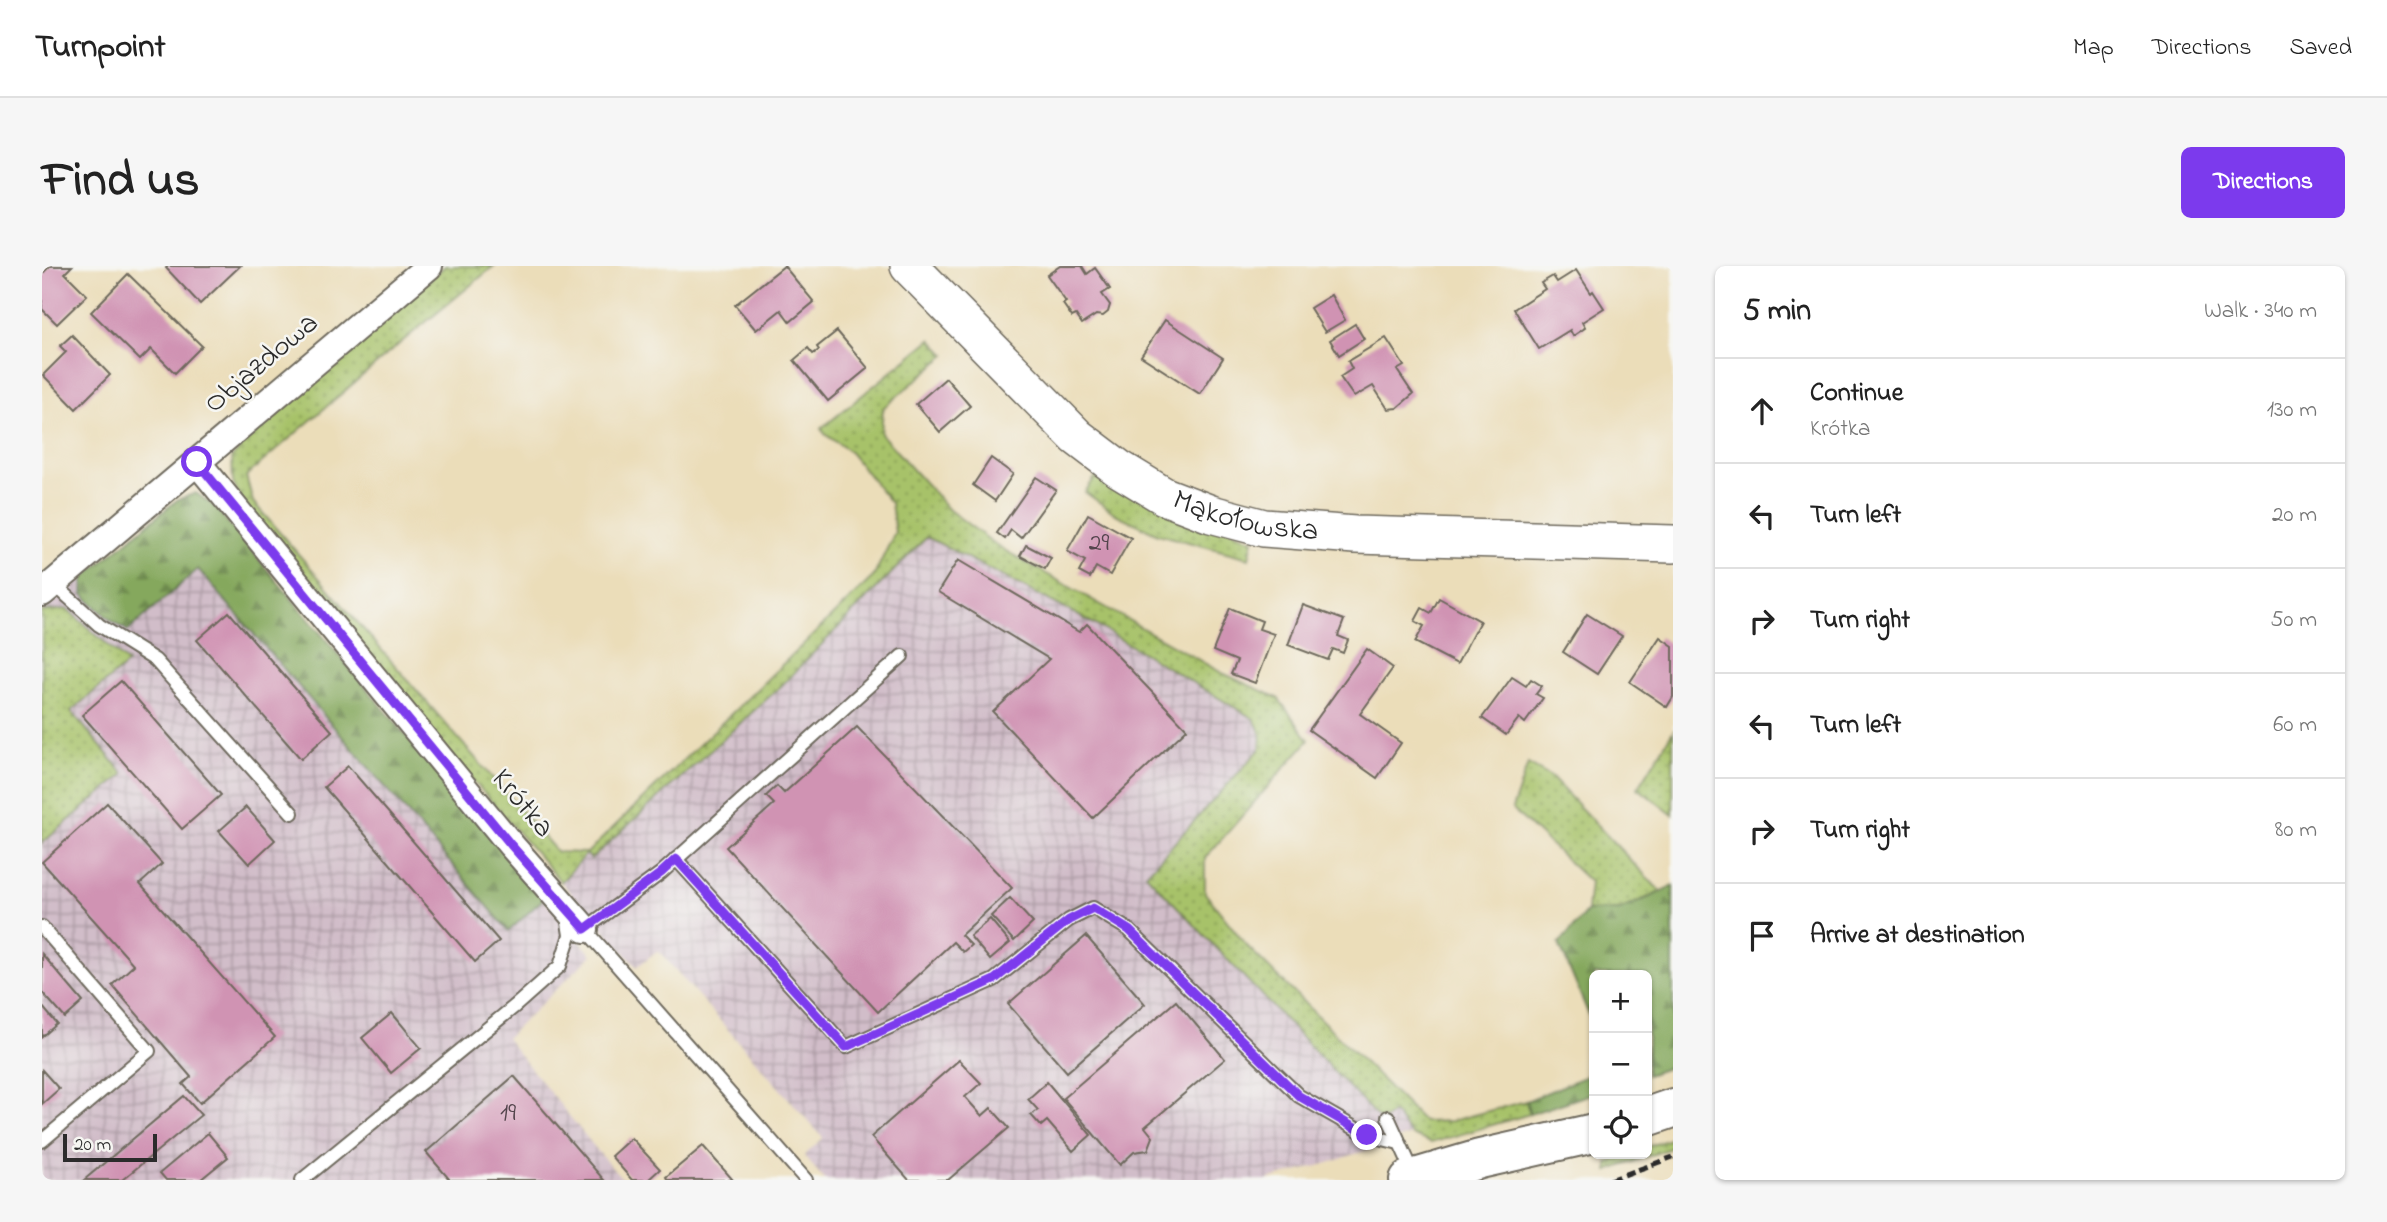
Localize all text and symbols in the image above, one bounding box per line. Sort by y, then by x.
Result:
text: Turnpoint [35,24,166,72]
text: Map [2073,31,2114,66]
text: Directions [2152,31,2251,66]
text: Saved [2289,31,2352,66]
text: Find us [42,146,199,218]
button: Directions [2181,147,2345,218]
text: 5 min [1743,290,1811,334]
text: Walk · 340 m [2204,295,2317,328]
street label: Objazdowa [195,303,329,425]
text: Continue [1810,375,1903,413]
icon: ahead [1743,392,1781,430]
text: 130 m [2267,394,2317,427]
text: Krótka [1810,413,1870,446]
route start [181,446,212,477]
street label: Mąkołowska [1166,479,1320,554]
icon: left [1743,497,1781,535]
text: Turn left [1810,497,1901,535]
text: 20 m [2272,499,2317,532]
house number: 29 [1089,525,1110,563]
icon: right [1743,602,1781,640]
text: Turn right [1810,602,1910,640]
text: 50 m [2270,604,2317,637]
icon: left [1743,707,1781,745]
text: Turn left [1810,707,1901,745]
text: 60 m [2273,709,2317,742]
street label: Krótka [480,760,564,848]
icon: right [1743,812,1781,850]
text: Turn right [1810,812,1910,850]
text: 80 m [2275,814,2317,847]
icon: arrive [1743,917,1781,955]
text: Arrive at destination [1810,917,2025,955]
map controls [1589,970,1652,1159]
button: + [1589,970,1652,1033]
button: − [1589,1033,1652,1096]
house number: 19 [500,1095,516,1133]
button: locate [1589,1096,1652,1159]
route end [1351,1119,1382,1150]
scale bar [63,1131,158,1163]
text: 20 m [74,1132,111,1159]

